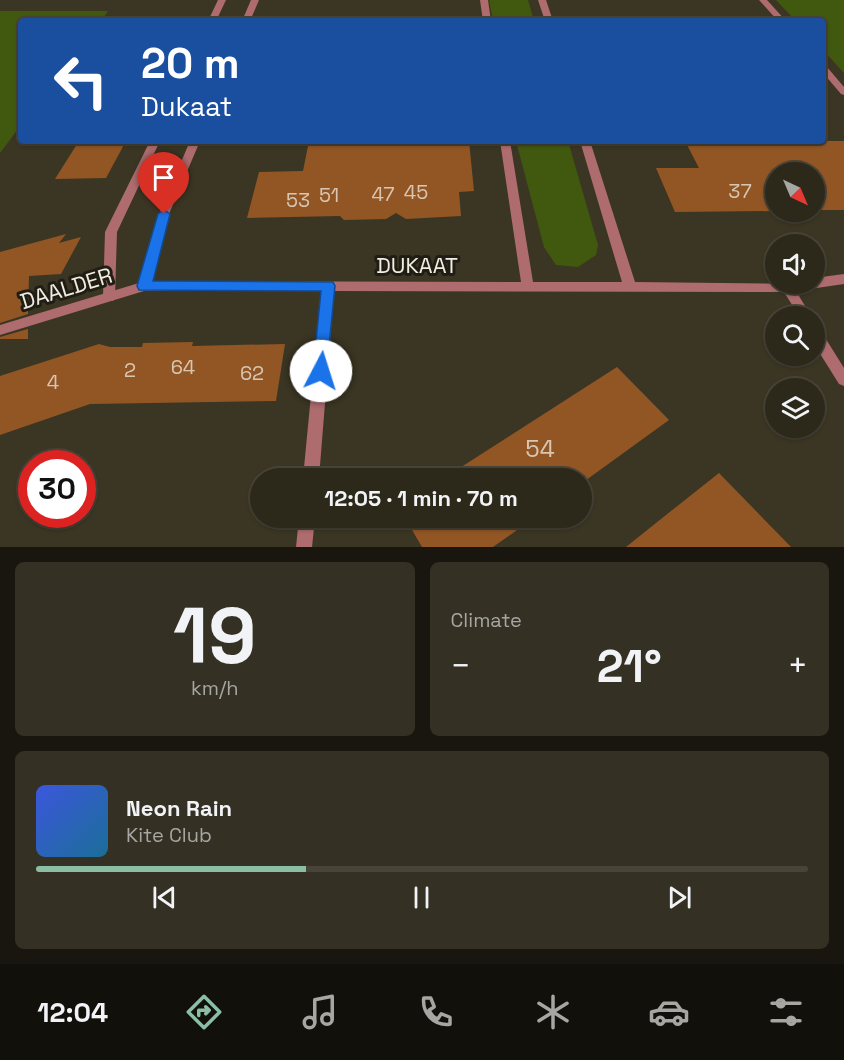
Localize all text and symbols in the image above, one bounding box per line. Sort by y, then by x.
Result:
text: 20 m [141,37,240,90]
icon: left [42,42,120,120]
text: Dukaat [141,89,232,124]
pin [138,152,189,214]
icon: arrive [147,161,180,194]
north arrow [765,162,825,222]
map controls [765,162,825,438]
house number: 37 [728,178,752,204]
house number: 45 [404,179,428,205]
house number: 47 [371,181,395,207]
house number: 51 [319,182,339,208]
house number: 53 [286,187,310,213]
button: sound [765,234,825,294]
street label: DUKAAT [376,251,458,279]
street label: DAALDER [16,261,116,315]
button: search [765,306,825,366]
position arrow [289,339,353,403]
house number: 64 [171,354,195,380]
house number: 2 [124,357,136,383]
house number: 62 [240,360,264,386]
house number: 4 [47,369,59,395]
button: layers [765,378,825,438]
house number: 54 [525,433,555,464]
speed limit sign: 30 [18,450,96,528]
text: 12:05 · 1 min · 70 m [324,484,518,512]
text: 19 [173,586,256,686]
text: Climate [451,607,522,633]
text: 21° [597,638,662,695]
text: − [451,645,471,687]
text: + [788,645,808,687]
text: km/h [191,675,239,701]
text: Neon Rain [126,794,232,822]
text: Kite Club [126,822,212,848]
icon: previous [148,881,181,914]
icon: pause [405,881,438,914]
icon: next [663,881,696,914]
icon: directions [183,991,225,1033]
icon: music [299,991,341,1033]
icon: phone [415,991,457,1033]
icon: climate [532,991,574,1033]
icon: car [648,991,690,1033]
icon: filters [765,991,807,1033]
text: 12:04 [37,995,108,1030]

